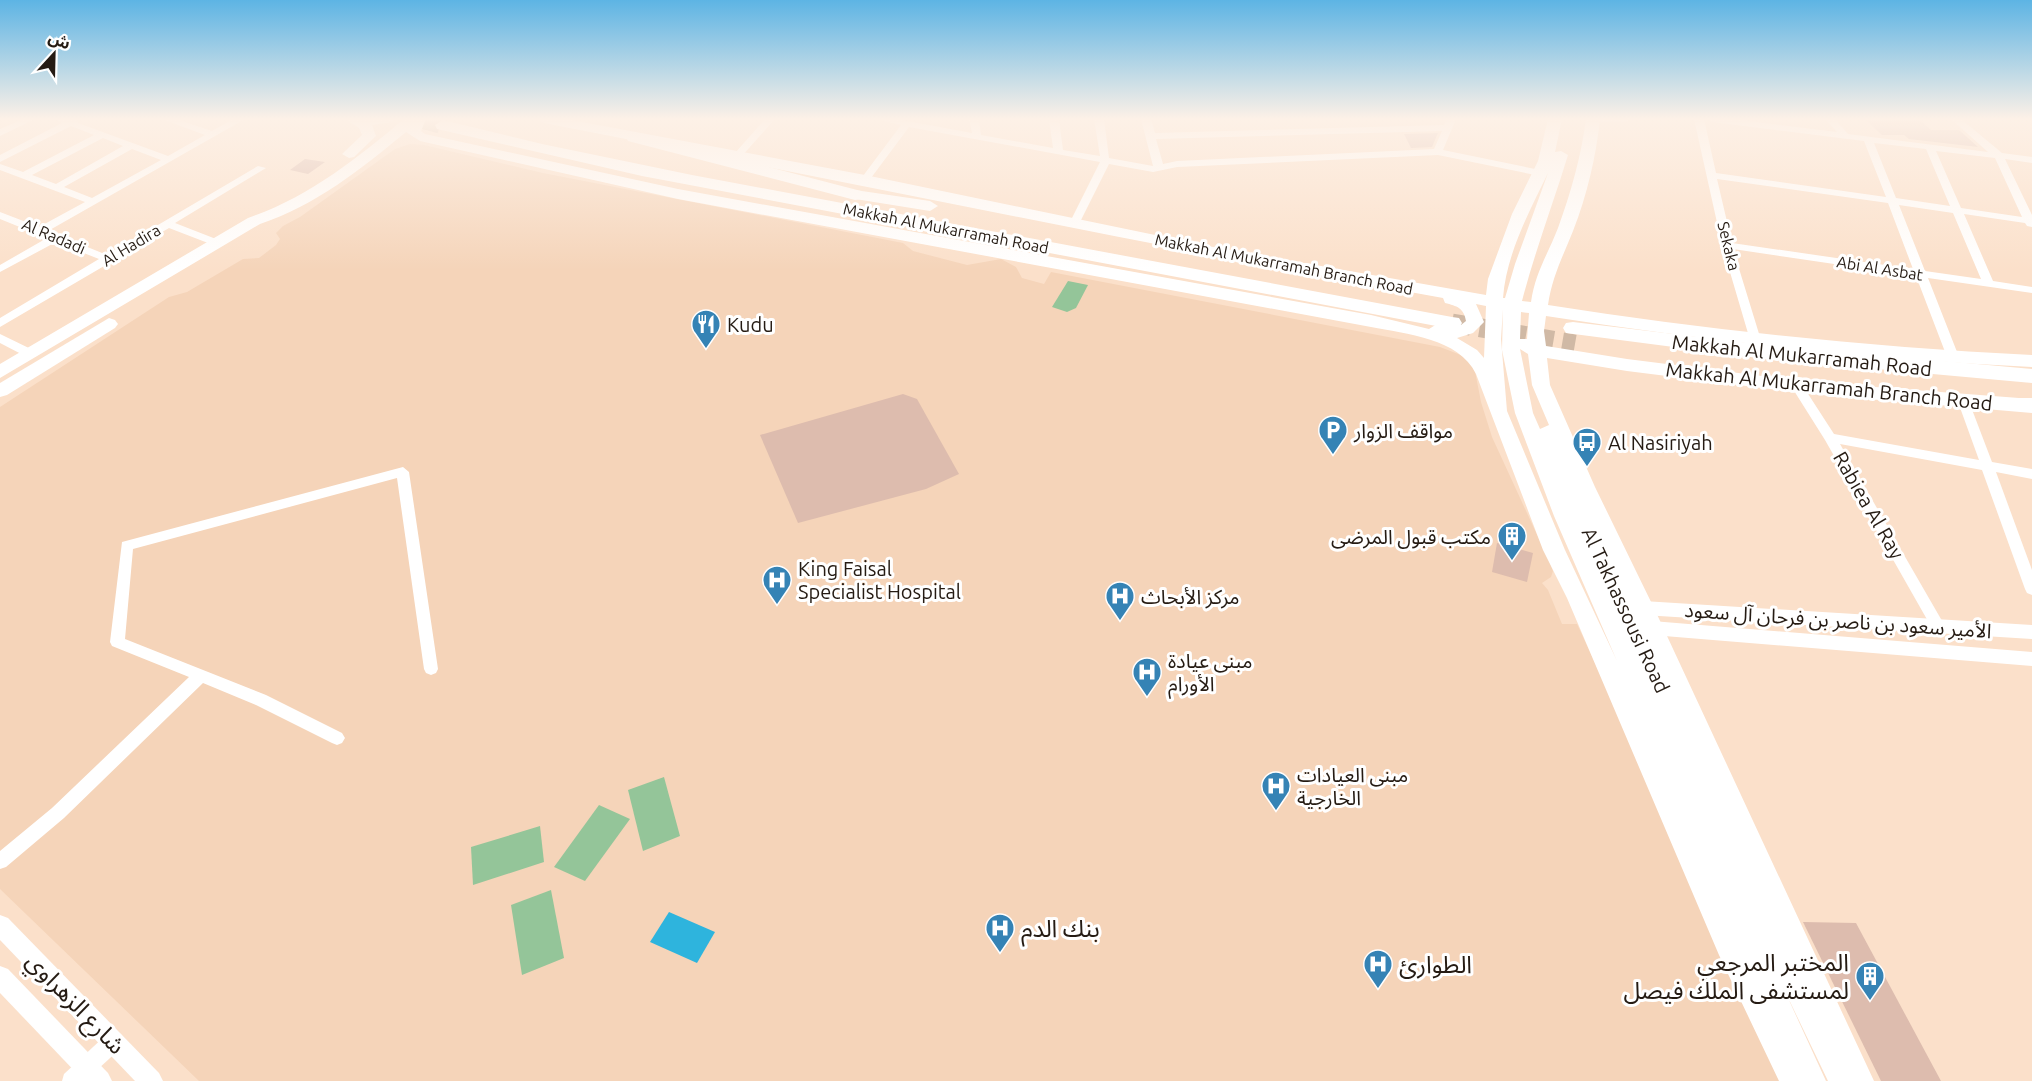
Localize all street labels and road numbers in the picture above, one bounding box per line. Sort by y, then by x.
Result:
street label: Makkah Al Mukarramah Road [842,199,1050,257]
street label: Al Radadi [20,215,88,257]
street label: Sekaka [1714,220,1744,272]
street label: Al Hadira [98,221,164,269]
street label: Makkah Al Mukarramah Branch Road [1153,230,1415,298]
street label: Abi Al Asbat [1836,252,1925,284]
street label: Makkah Al Mukarramah Road [1671,330,1933,380]
street label: Makkah Al Mukarramah Branch Road [1664,357,1994,415]
street label: Rabiea Al Ray [1829,447,1909,563]
street label: Al Takhassousi Road [1578,524,1674,696]
street label: الأمير سعود بن ناصر بن فرحان آل سعود [1684,598,1992,643]
street label: شارع الزهراوي [17,947,131,1063]

